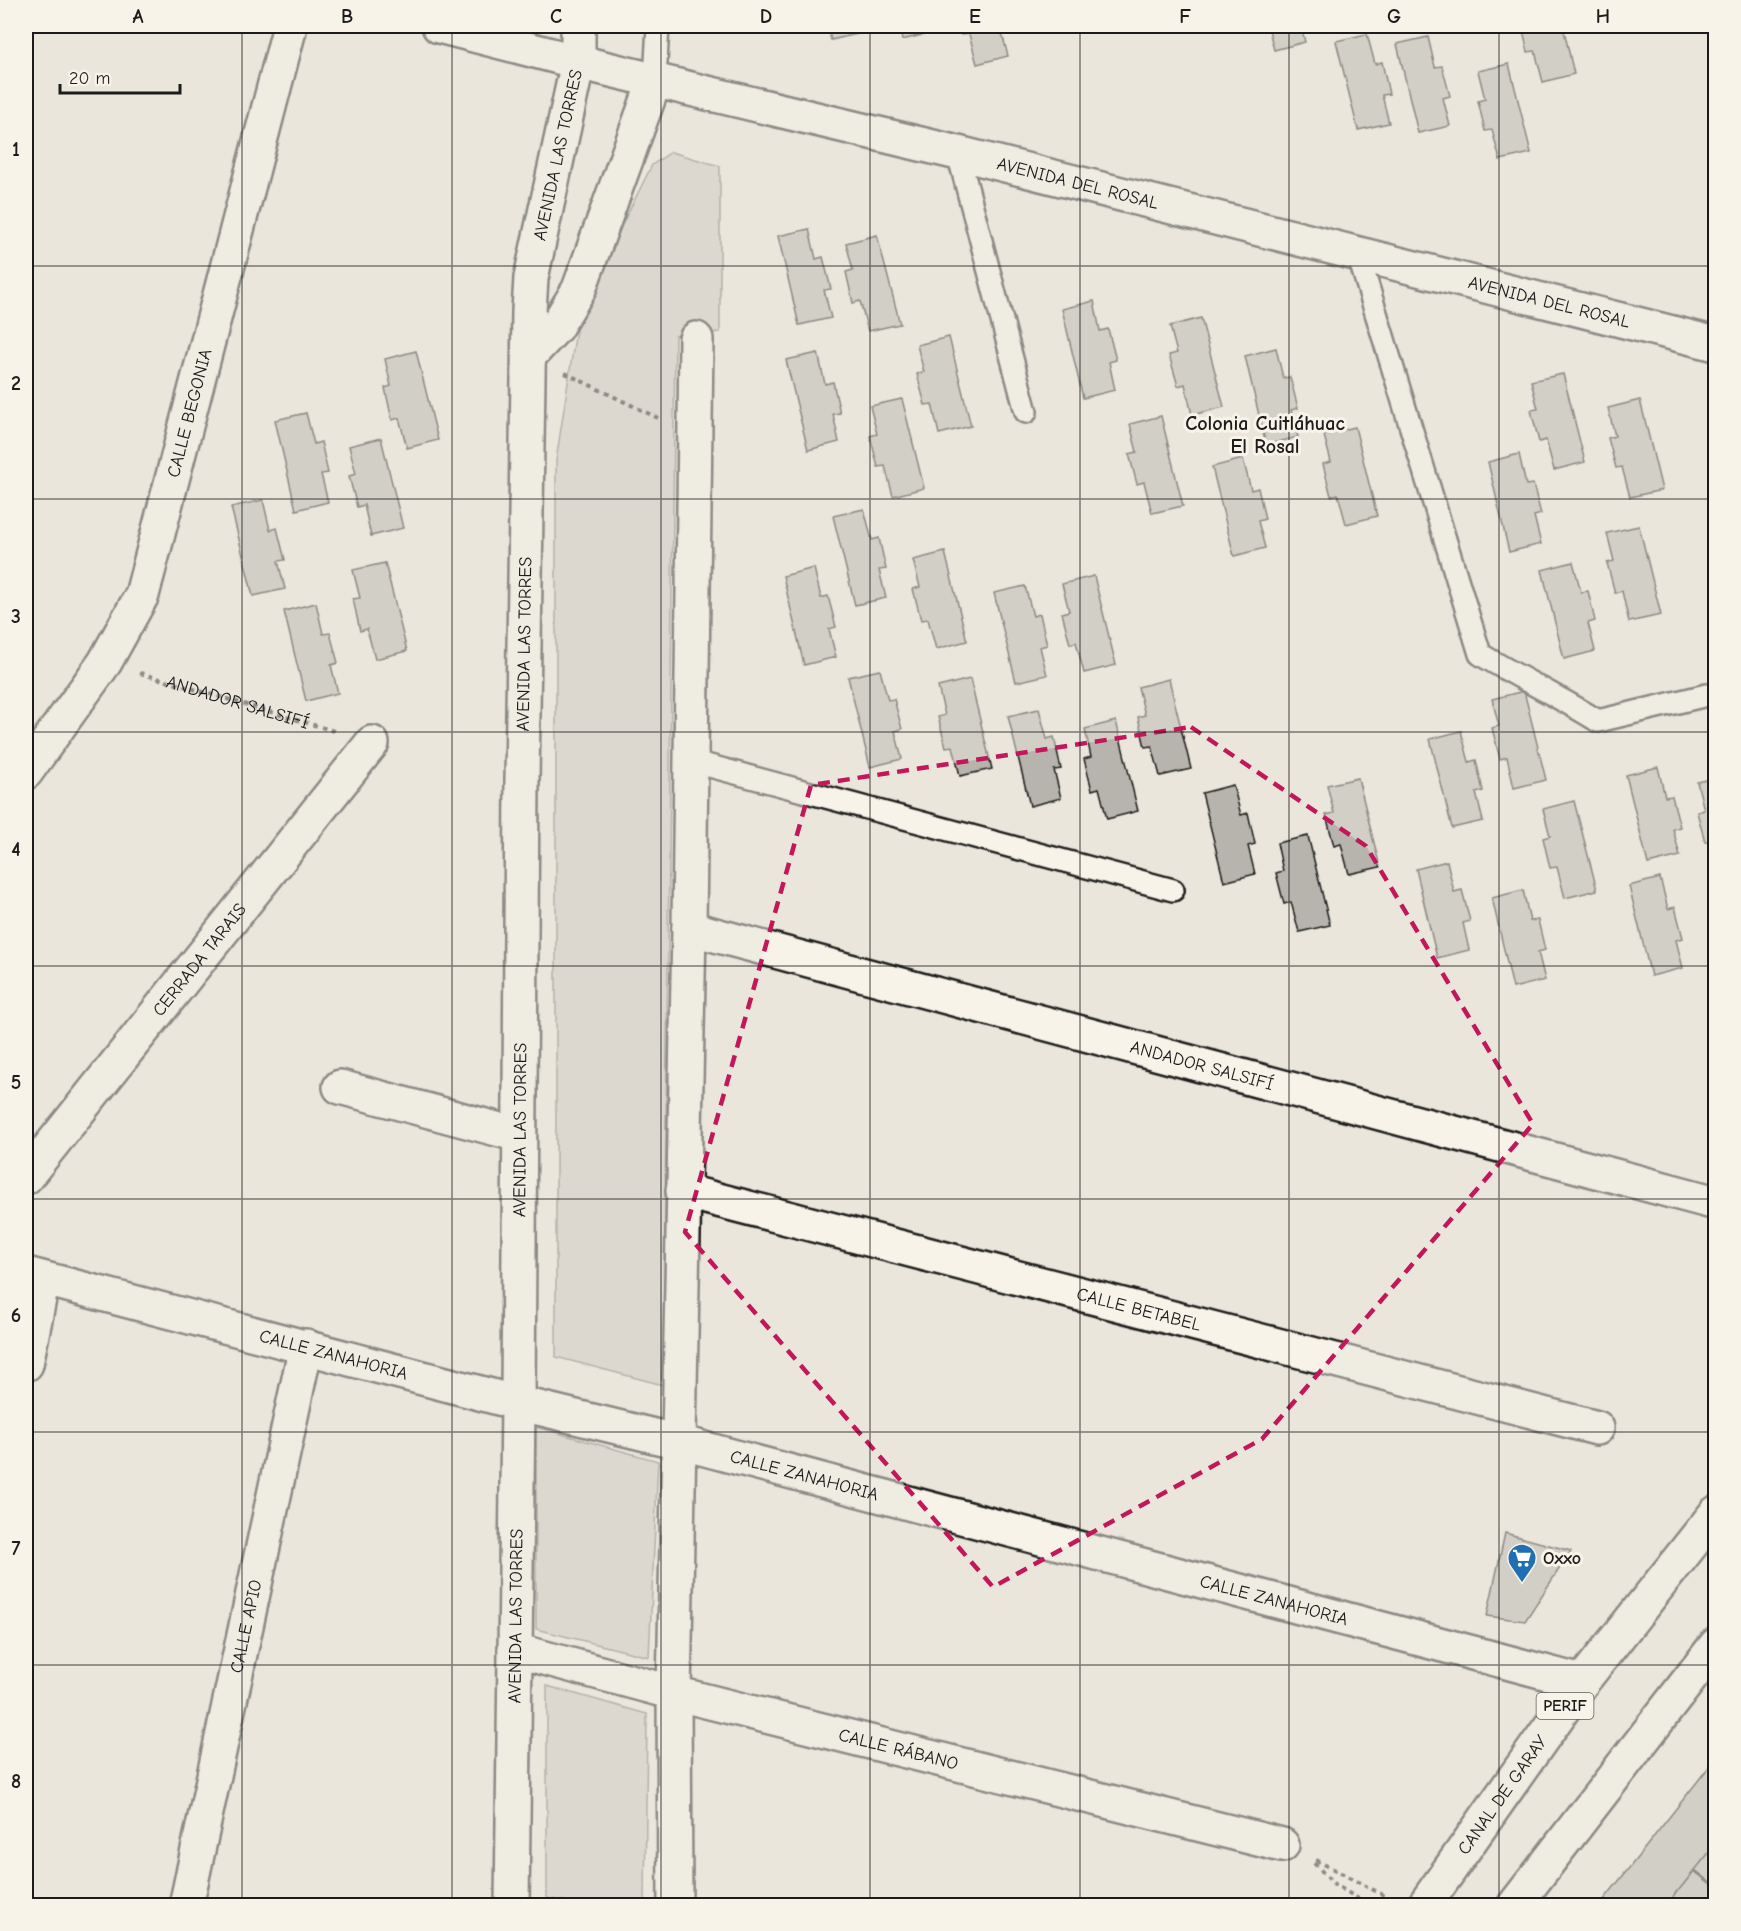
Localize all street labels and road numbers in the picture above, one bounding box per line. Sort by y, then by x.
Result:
street label: AVENIDA LAS TORRES [529,67,587,243]
street label: AVENIDA DEL ROSAL [995,153,1161,214]
street label: AVENIDA DEL ROSAL [1466,272,1632,332]
street label: CALLE BEGONIA [163,346,216,480]
street label: AVENIDA LAS TORRES [512,557,536,731]
street label: ANDADOR SALSIFÍ [164,671,312,733]
street label: CERRADA TARAIS [148,899,251,1020]
street label: ANDADOR SALSIFÍ [1128,1036,1276,1095]
street label: AVENIDA LAS TORRES [509,1043,531,1217]
street label: CALLE BETABEL [1074,1283,1203,1335]
street label: CALLE ZANAHORIA [257,1325,410,1384]
street label: CALLE ZANAHORIA [728,1446,881,1505]
street label: AVENIDA LAS TORRES [504,1529,527,1703]
street label: CALLE ZANAHORIA [1198,1570,1350,1630]
street label: CALLE APIO [226,1578,266,1675]
road number: PERIF [1536,1693,1594,1719]
street label: CALLE RÁBANO [836,1724,960,1774]
street label: CANAL DE GARAY [1453,1731,1552,1859]

